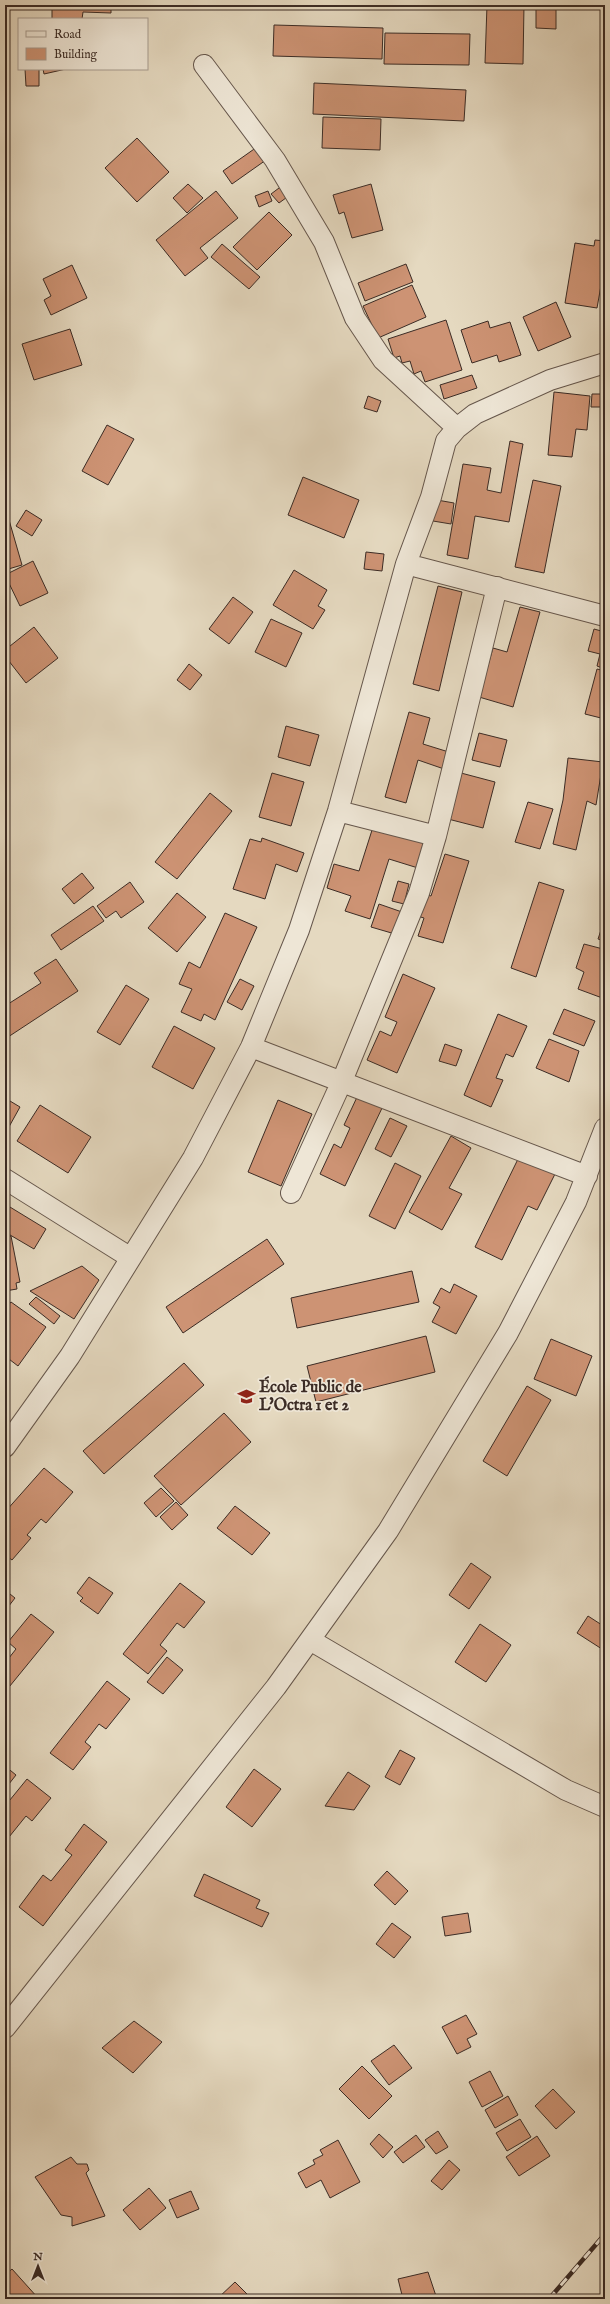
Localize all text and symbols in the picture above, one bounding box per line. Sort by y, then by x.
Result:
legend [18,18,148,70]
text: Road [54,27,82,42]
text: Building [54,47,98,62]
place label: École Public de L'Octra 1 et 2 [259,1376,362,1416]
school or university icon: École Public de L'Octra 1 et 2 [236,1387,256,1407]
north arrow [18,2246,58,2286]
text: N [32,2250,43,2264]

